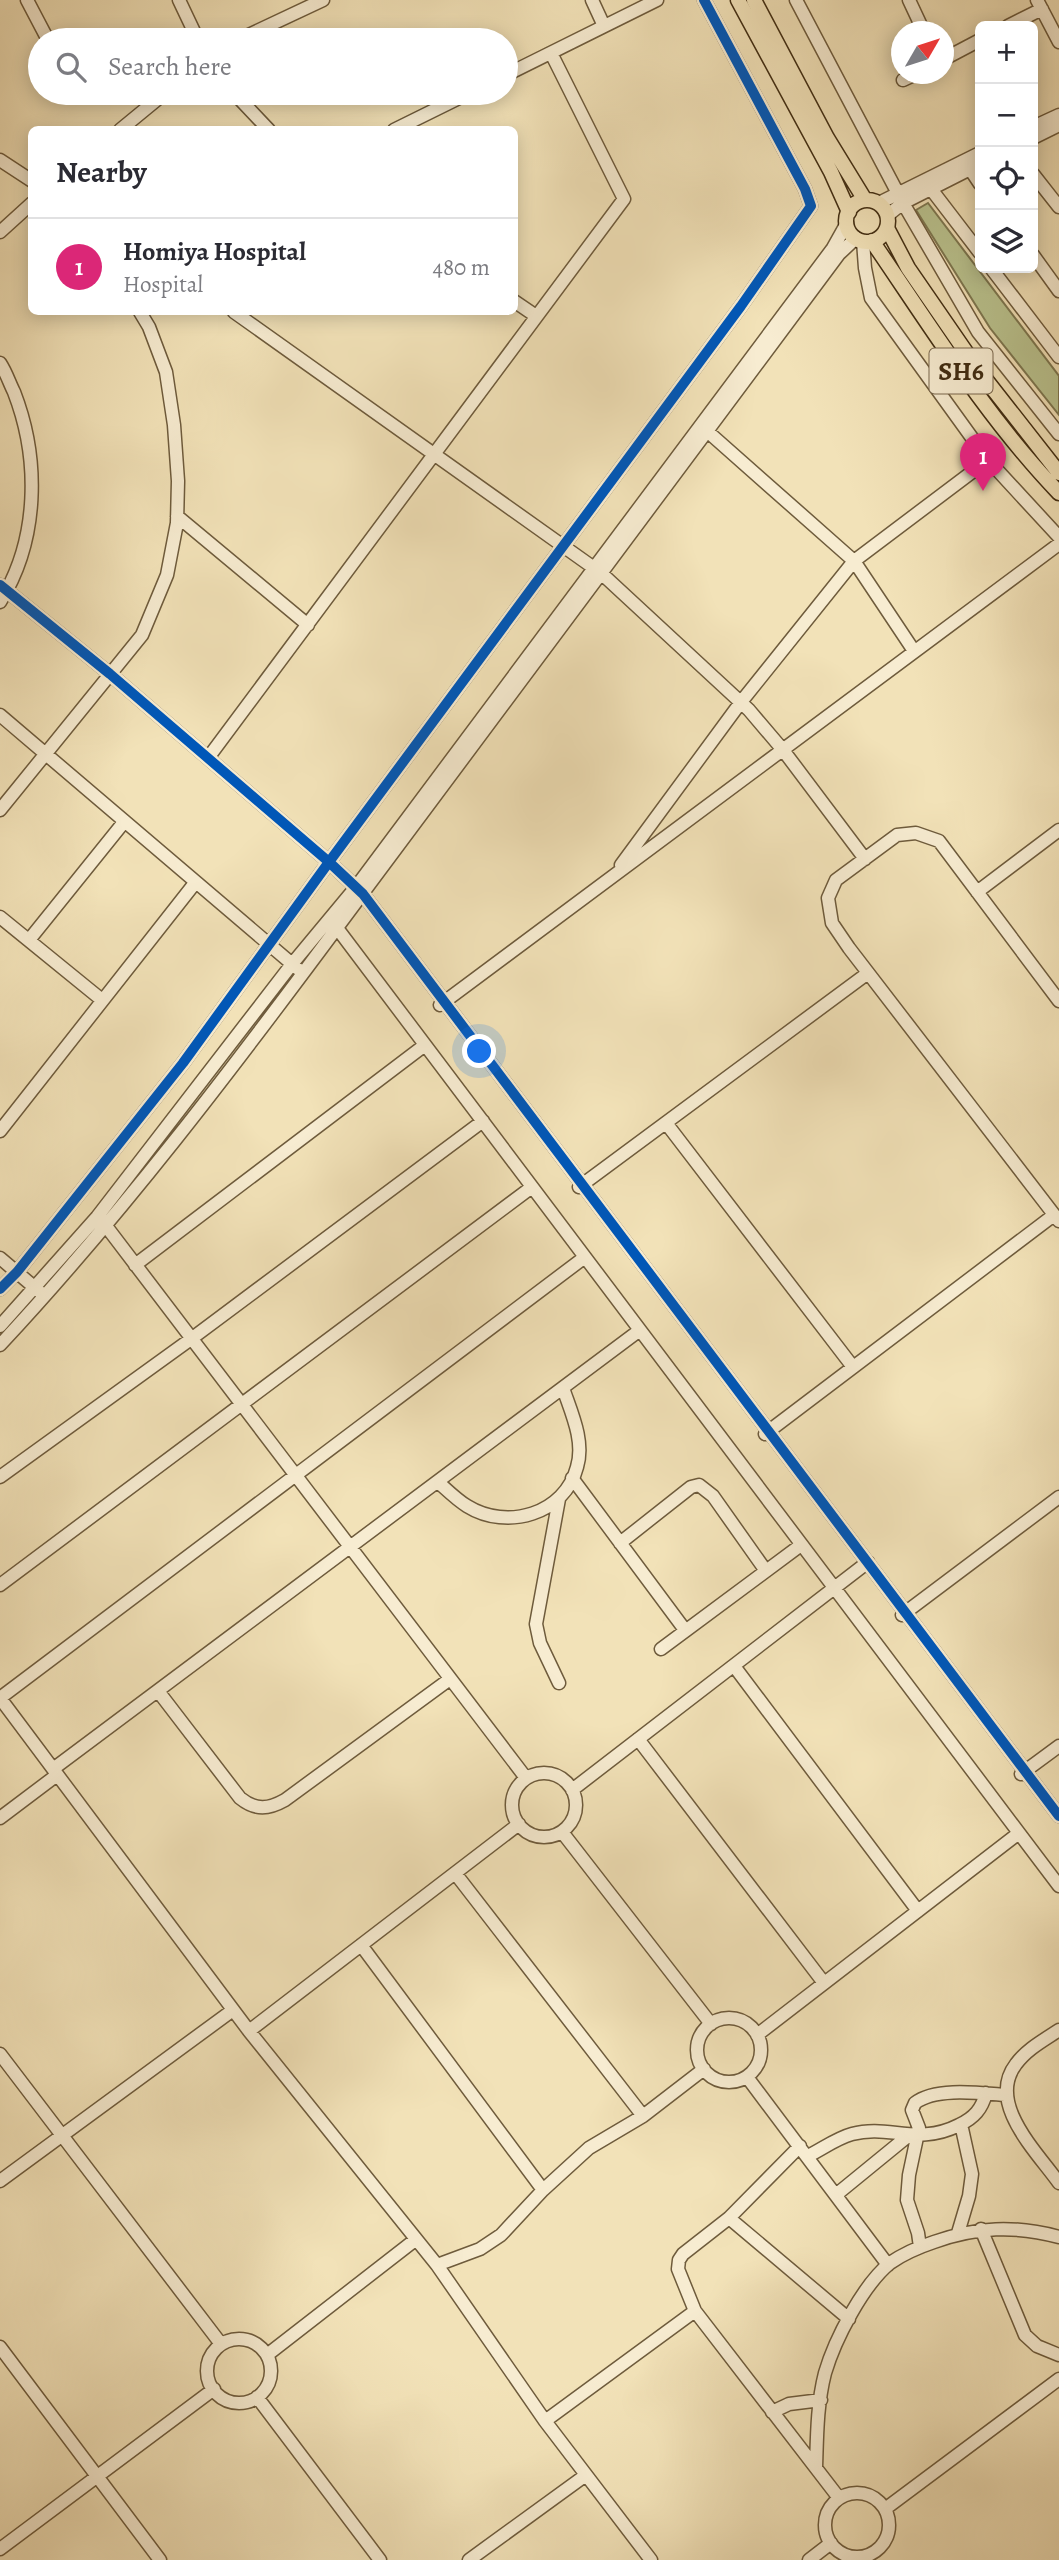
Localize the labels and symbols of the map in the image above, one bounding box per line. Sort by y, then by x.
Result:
north arrow [891,21,954,84]
road number: SH6 [930,348,992,394]
pin: 1 [960,433,1006,491]
your location [462,1034,496,1068]

